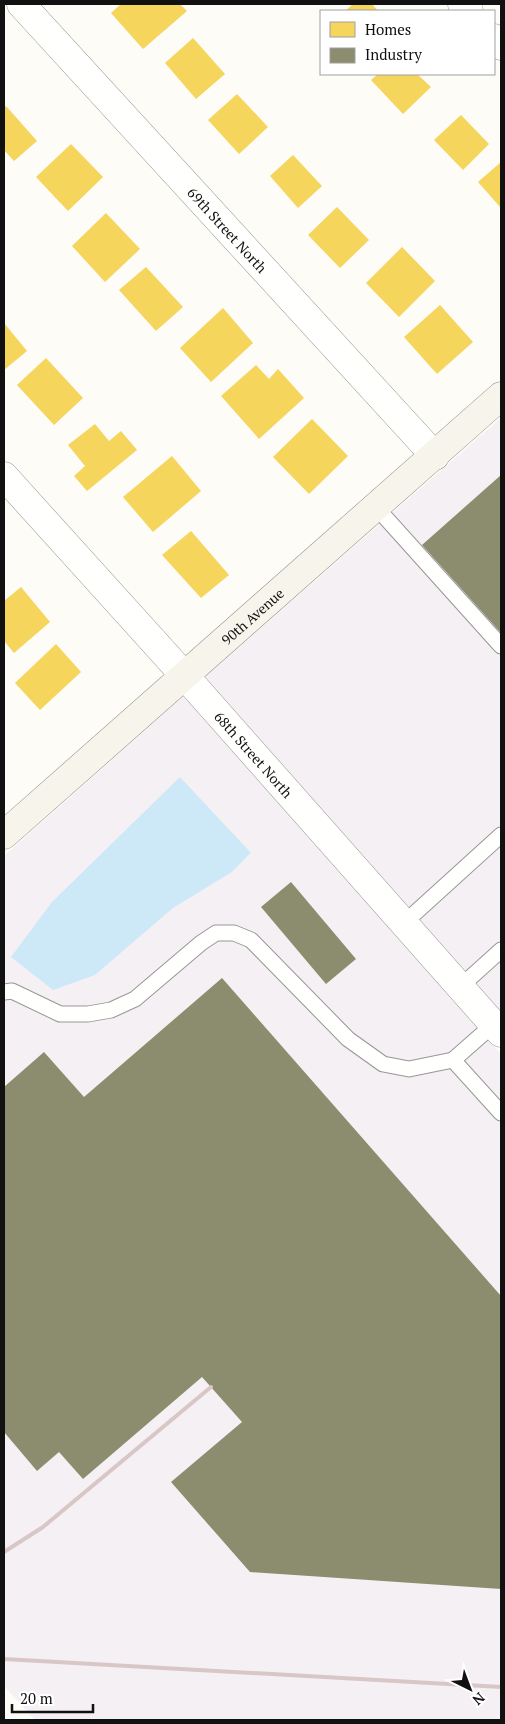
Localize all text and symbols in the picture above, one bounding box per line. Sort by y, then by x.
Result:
legend [320,10,495,75]
text: Homes [365,19,411,39]
text: Industry [365,44,422,64]
street label: 69th Street North [184,183,272,276]
street label: 90th Avenue [217,583,287,649]
street label: 68th Street North [211,707,297,801]
north arrow [445,1664,495,1714]
scale bar [12,1682,94,1714]
text: 20 m [20,1688,53,1708]
text: N [468,1688,489,1710]

